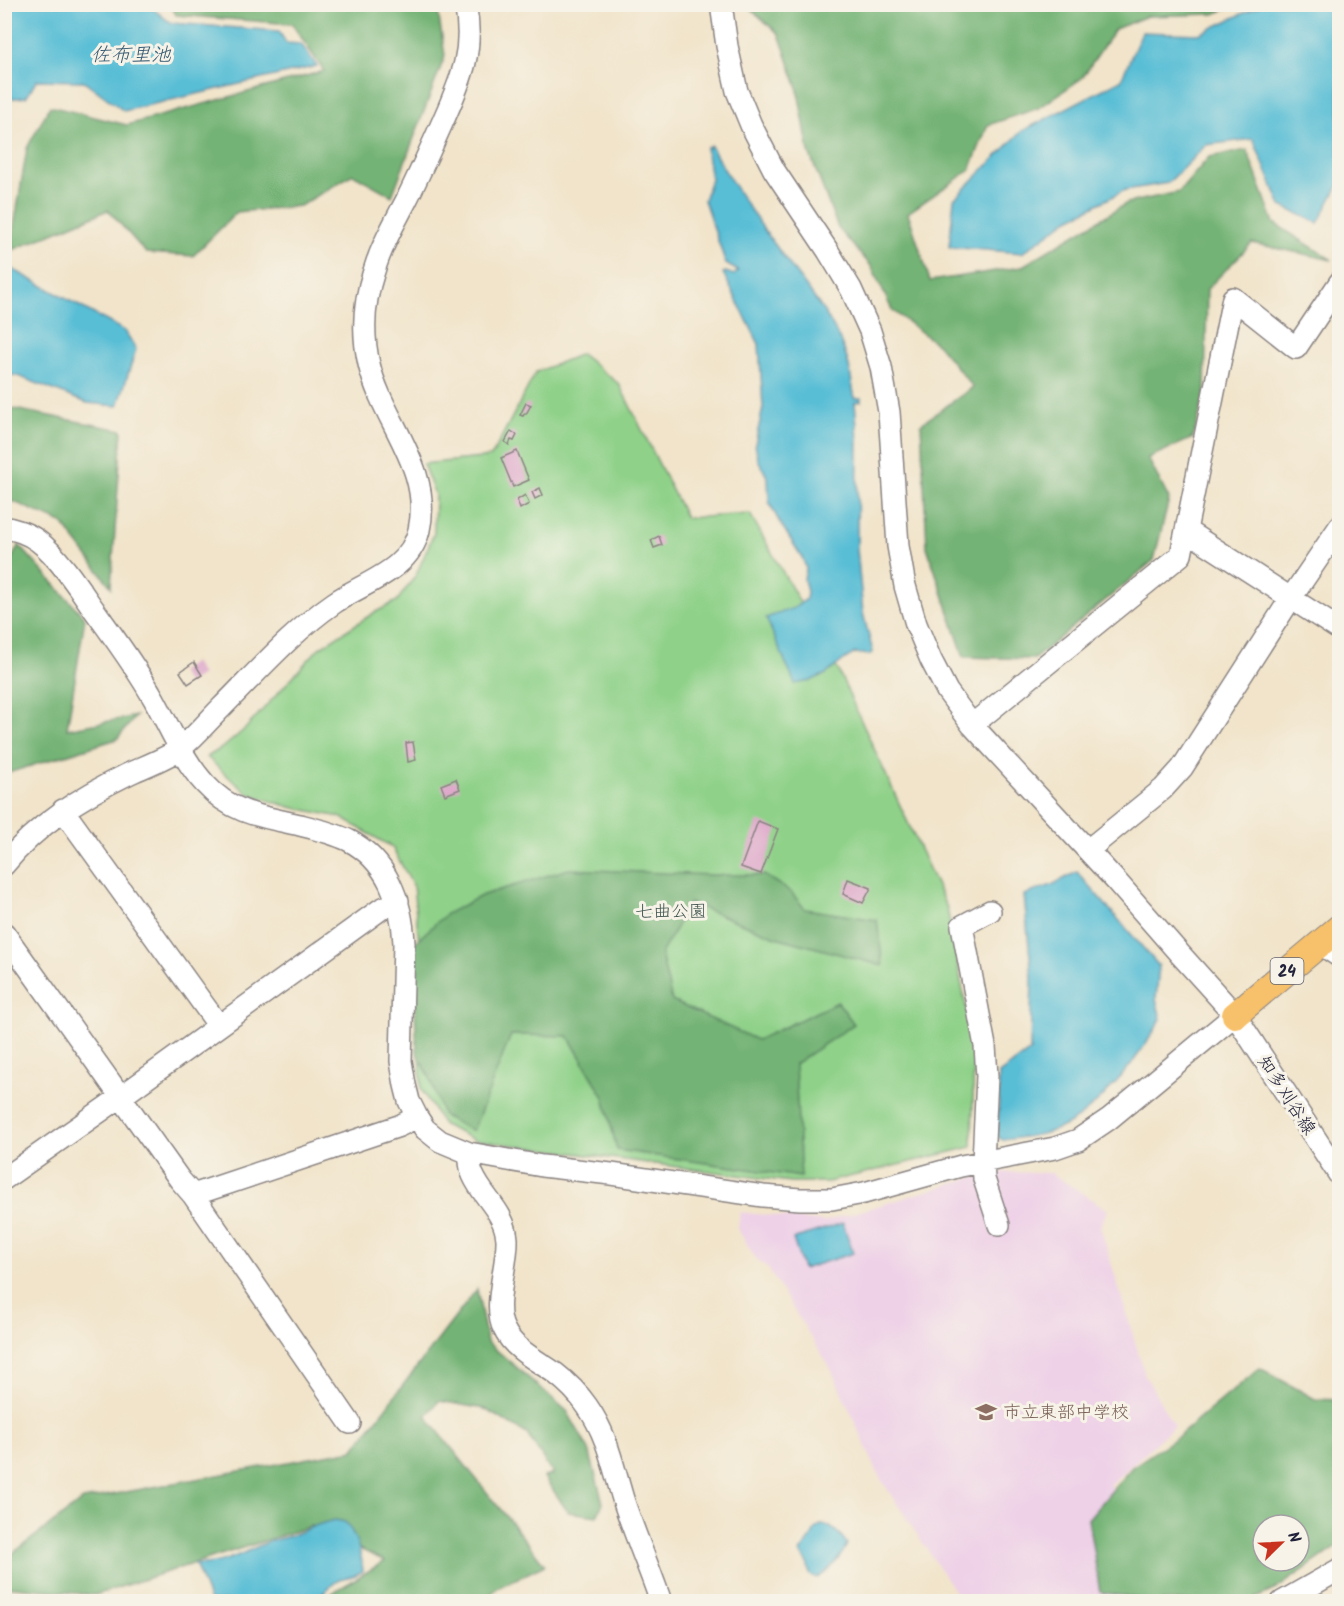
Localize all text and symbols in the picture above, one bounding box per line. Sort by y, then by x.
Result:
water label: 佐布里池 [91,40,172,72]
park label: 七曲公園 [635,898,707,927]
road number: 24 [1270,958,1304,984]
street label: 知多刈谷線 [1249,1050,1322,1141]
place label: 市立東部中学校 [1003,1399,1129,1428]
school or university icon: 市立東部中学校 [974,1400,998,1424]
north arrow [1251,1513,1311,1573]
text: N [1280,1528,1307,1547]

